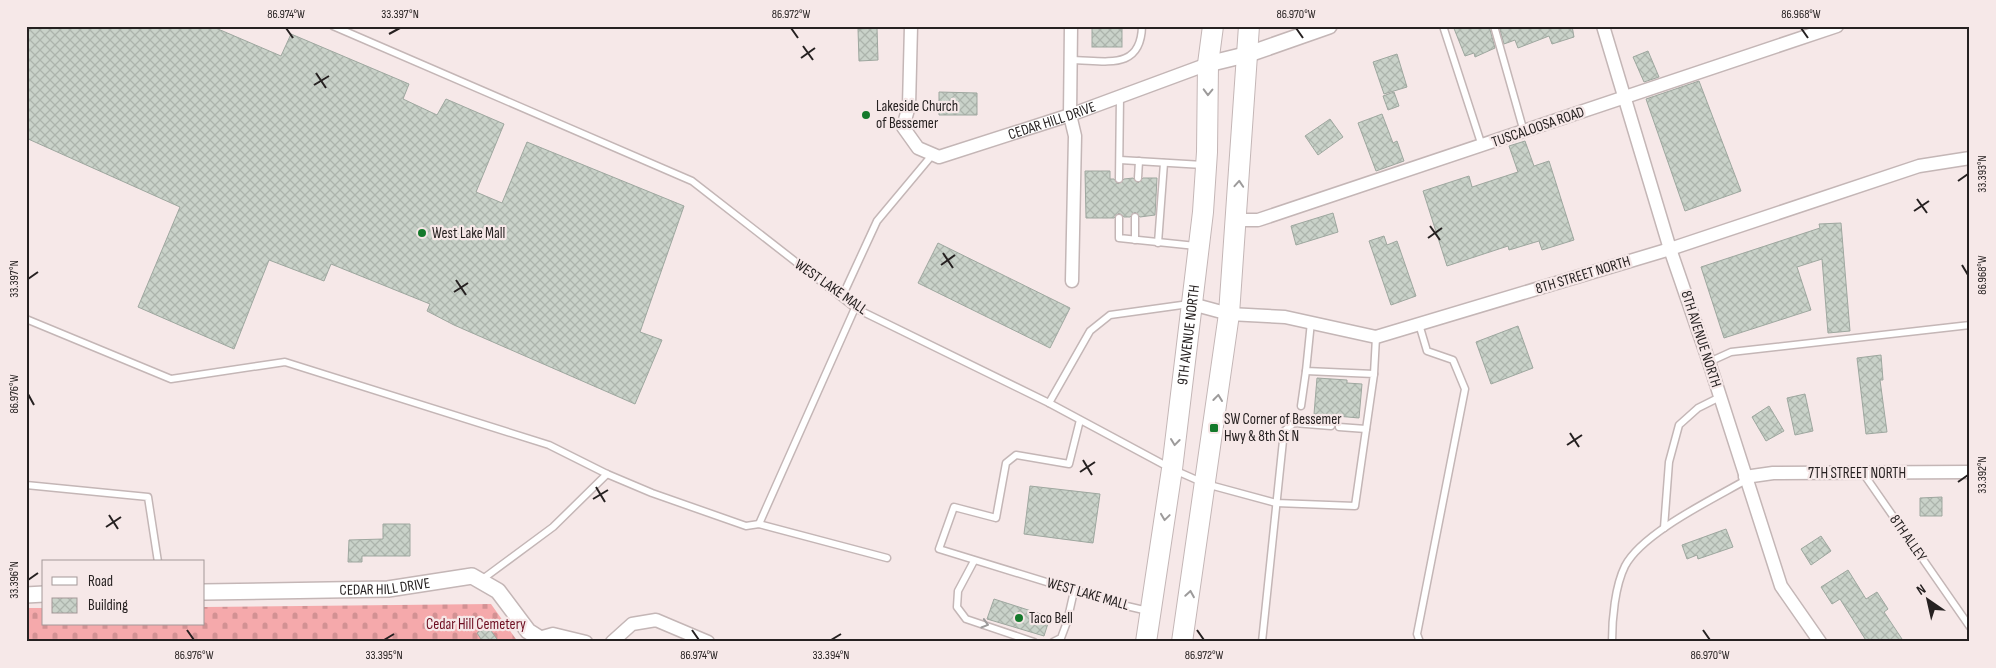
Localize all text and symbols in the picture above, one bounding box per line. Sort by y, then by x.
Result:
text: 86.974°W [267,7,305,22]
text: 33.397°N [381,7,419,22]
text: 86.972°W [772,7,811,22]
text: 86.970°W [1276,7,1316,22]
text: 86.968°W [1781,7,1821,22]
one-way arrow [1203,88,1213,96]
place label: Lakeside Church of Bessemer [876,97,958,133]
street label: CEDAR HILL DRIVE [1006,97,1098,144]
street label: TUSCALOOSA ROAD [1489,102,1587,152]
marker: Lakeside Church of Bessemer [860,109,872,121]
text: 33.393°N [1975,155,1990,193]
one-way arrow [1233,180,1244,188]
place label: West Lake Mall [432,224,505,243]
marker: West Lake Mall [416,227,428,239]
street label: 8TH STREET NORTH [1533,252,1633,298]
street label: WEST LAKE MALL [791,255,871,319]
text: 86.968°W [1975,255,1990,295]
text: 33.397°N [7,260,22,298]
street label: 9TH AVENUE NORTH [1173,284,1204,386]
street label: 8TH AVENUE NORTH [1676,288,1726,390]
text: 86.976°W [7,374,22,413]
one-way arrow [1212,394,1223,402]
place label: SW Corner of Bessemer Hwy & 8th St N [1224,410,1342,446]
marker: SW Corner of Bessemer Hwy & 8th St N [1208,422,1220,434]
one-way arrow [1170,438,1181,446]
text: 33.392°N [1975,456,1990,494]
street label: 7TH STREET NORTH [1808,464,1906,483]
street label: 8TH ALLEY [1885,511,1931,566]
one-way arrow [1160,513,1170,521]
legend [42,560,205,626]
text: 33.396°N [7,561,22,599]
text: Road [88,572,113,591]
street label: CEDAR HILL DRIVE [339,573,431,599]
street label: WEST LAKE MALL [1045,573,1132,615]
north arrow [1904,576,1954,626]
text: N [1913,580,1929,599]
one-way arrow [1184,589,1195,597]
text: Building [88,596,128,615]
place label: Taco Bell [1029,609,1073,628]
marker: Taco Bell [1013,612,1025,624]
park label: Cedar Hill Cemetery [426,615,526,634]
one-way arrow [980,619,988,629]
text: 86.976°W [175,648,214,663]
text: 33.395°N [365,648,403,663]
text: 86.974°W [680,648,718,663]
text: 33.394°N [813,648,849,663]
text: 86.972°W [1185,648,1224,663]
text: 86.970°W [1690,648,1730,663]

